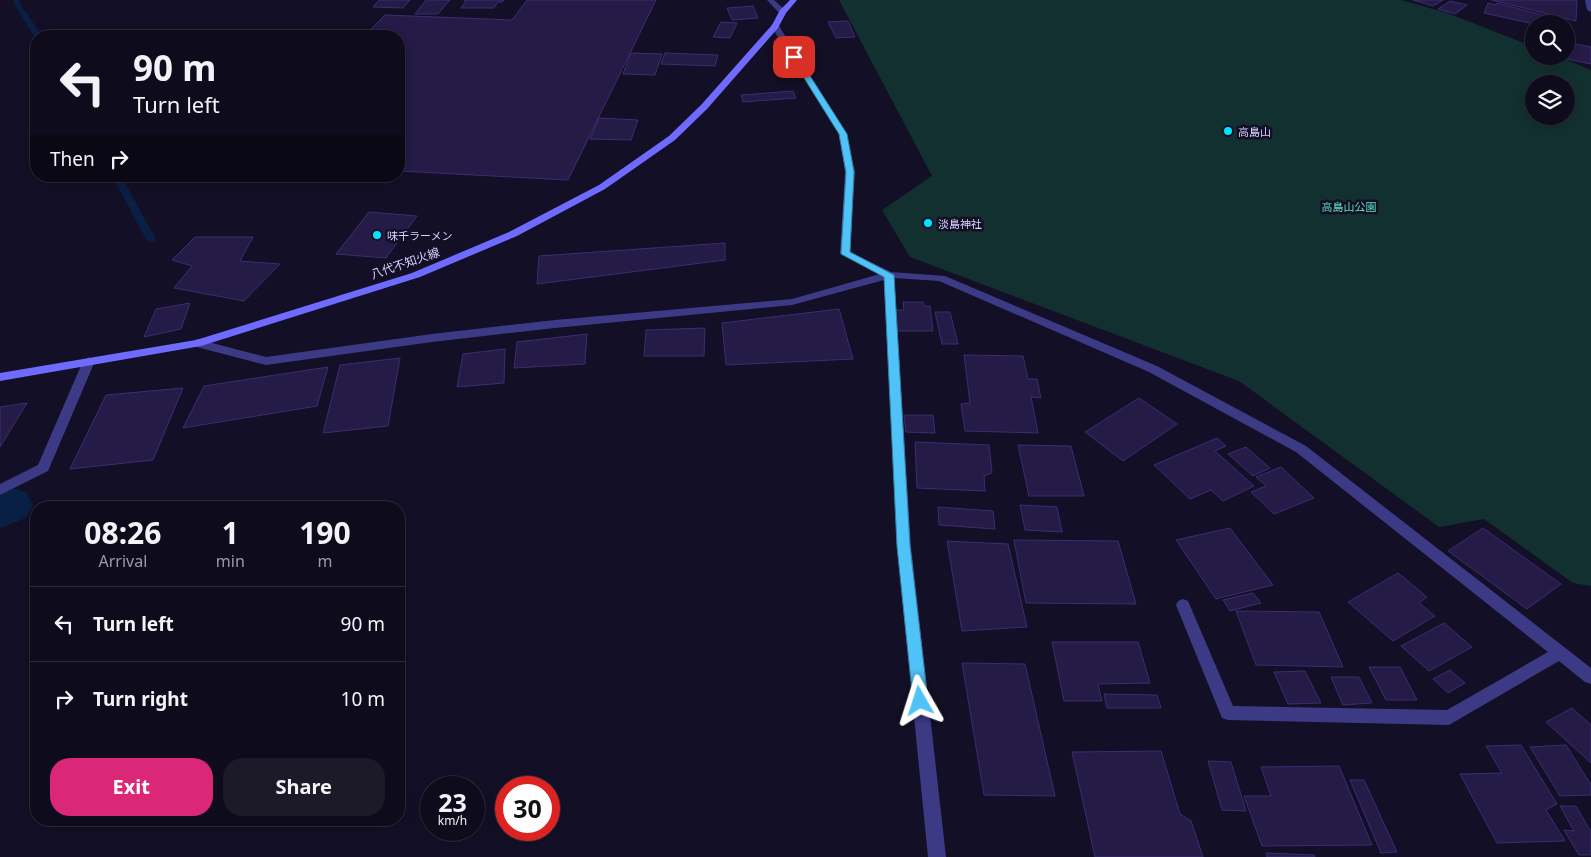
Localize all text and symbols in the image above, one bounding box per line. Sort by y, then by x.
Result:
map controls [1525,15,1575,125]
button: search [1525,15,1575,65]
pin [773,36,815,78]
icon: arrive [780,43,808,71]
text: 90 m [133,44,216,91]
icon: left [50,50,115,115]
button: layers [1525,75,1575,125]
text: Turn left [133,89,220,119]
place label: 高島山 [1238,124,1271,139]
marker: 高島山 [1222,125,1234,137]
icon: right [105,145,133,173]
text: Then [50,146,95,172]
park label: 高島山公園 [1322,199,1377,214]
place label: 淡島神社 [938,216,982,231]
marker: 淡島神社 [922,217,934,229]
place label: 味千ラーメン [387,228,453,243]
marker: 味千ラーメン [371,229,383,241]
street label: 八代不知火線 [368,243,442,283]
text: 08:26 [84,512,161,553]
text: 1 [222,512,239,553]
text: 190 [299,512,351,553]
text: Arrival [98,550,147,572]
text: min [216,550,245,572]
text: m [317,550,332,572]
icon: left [50,610,78,638]
text: Turn left [93,611,174,637]
text: 90 m [341,611,385,637]
position arrow [893,674,945,726]
icon: right [50,685,78,713]
text: Turn right [93,686,188,712]
text: 10 m [341,686,385,712]
button: Exit [50,758,213,816]
button: Share [223,758,385,816]
speed limit sign: 30 [495,776,560,841]
text: 23 [438,785,467,819]
text: km/h [438,812,467,829]

